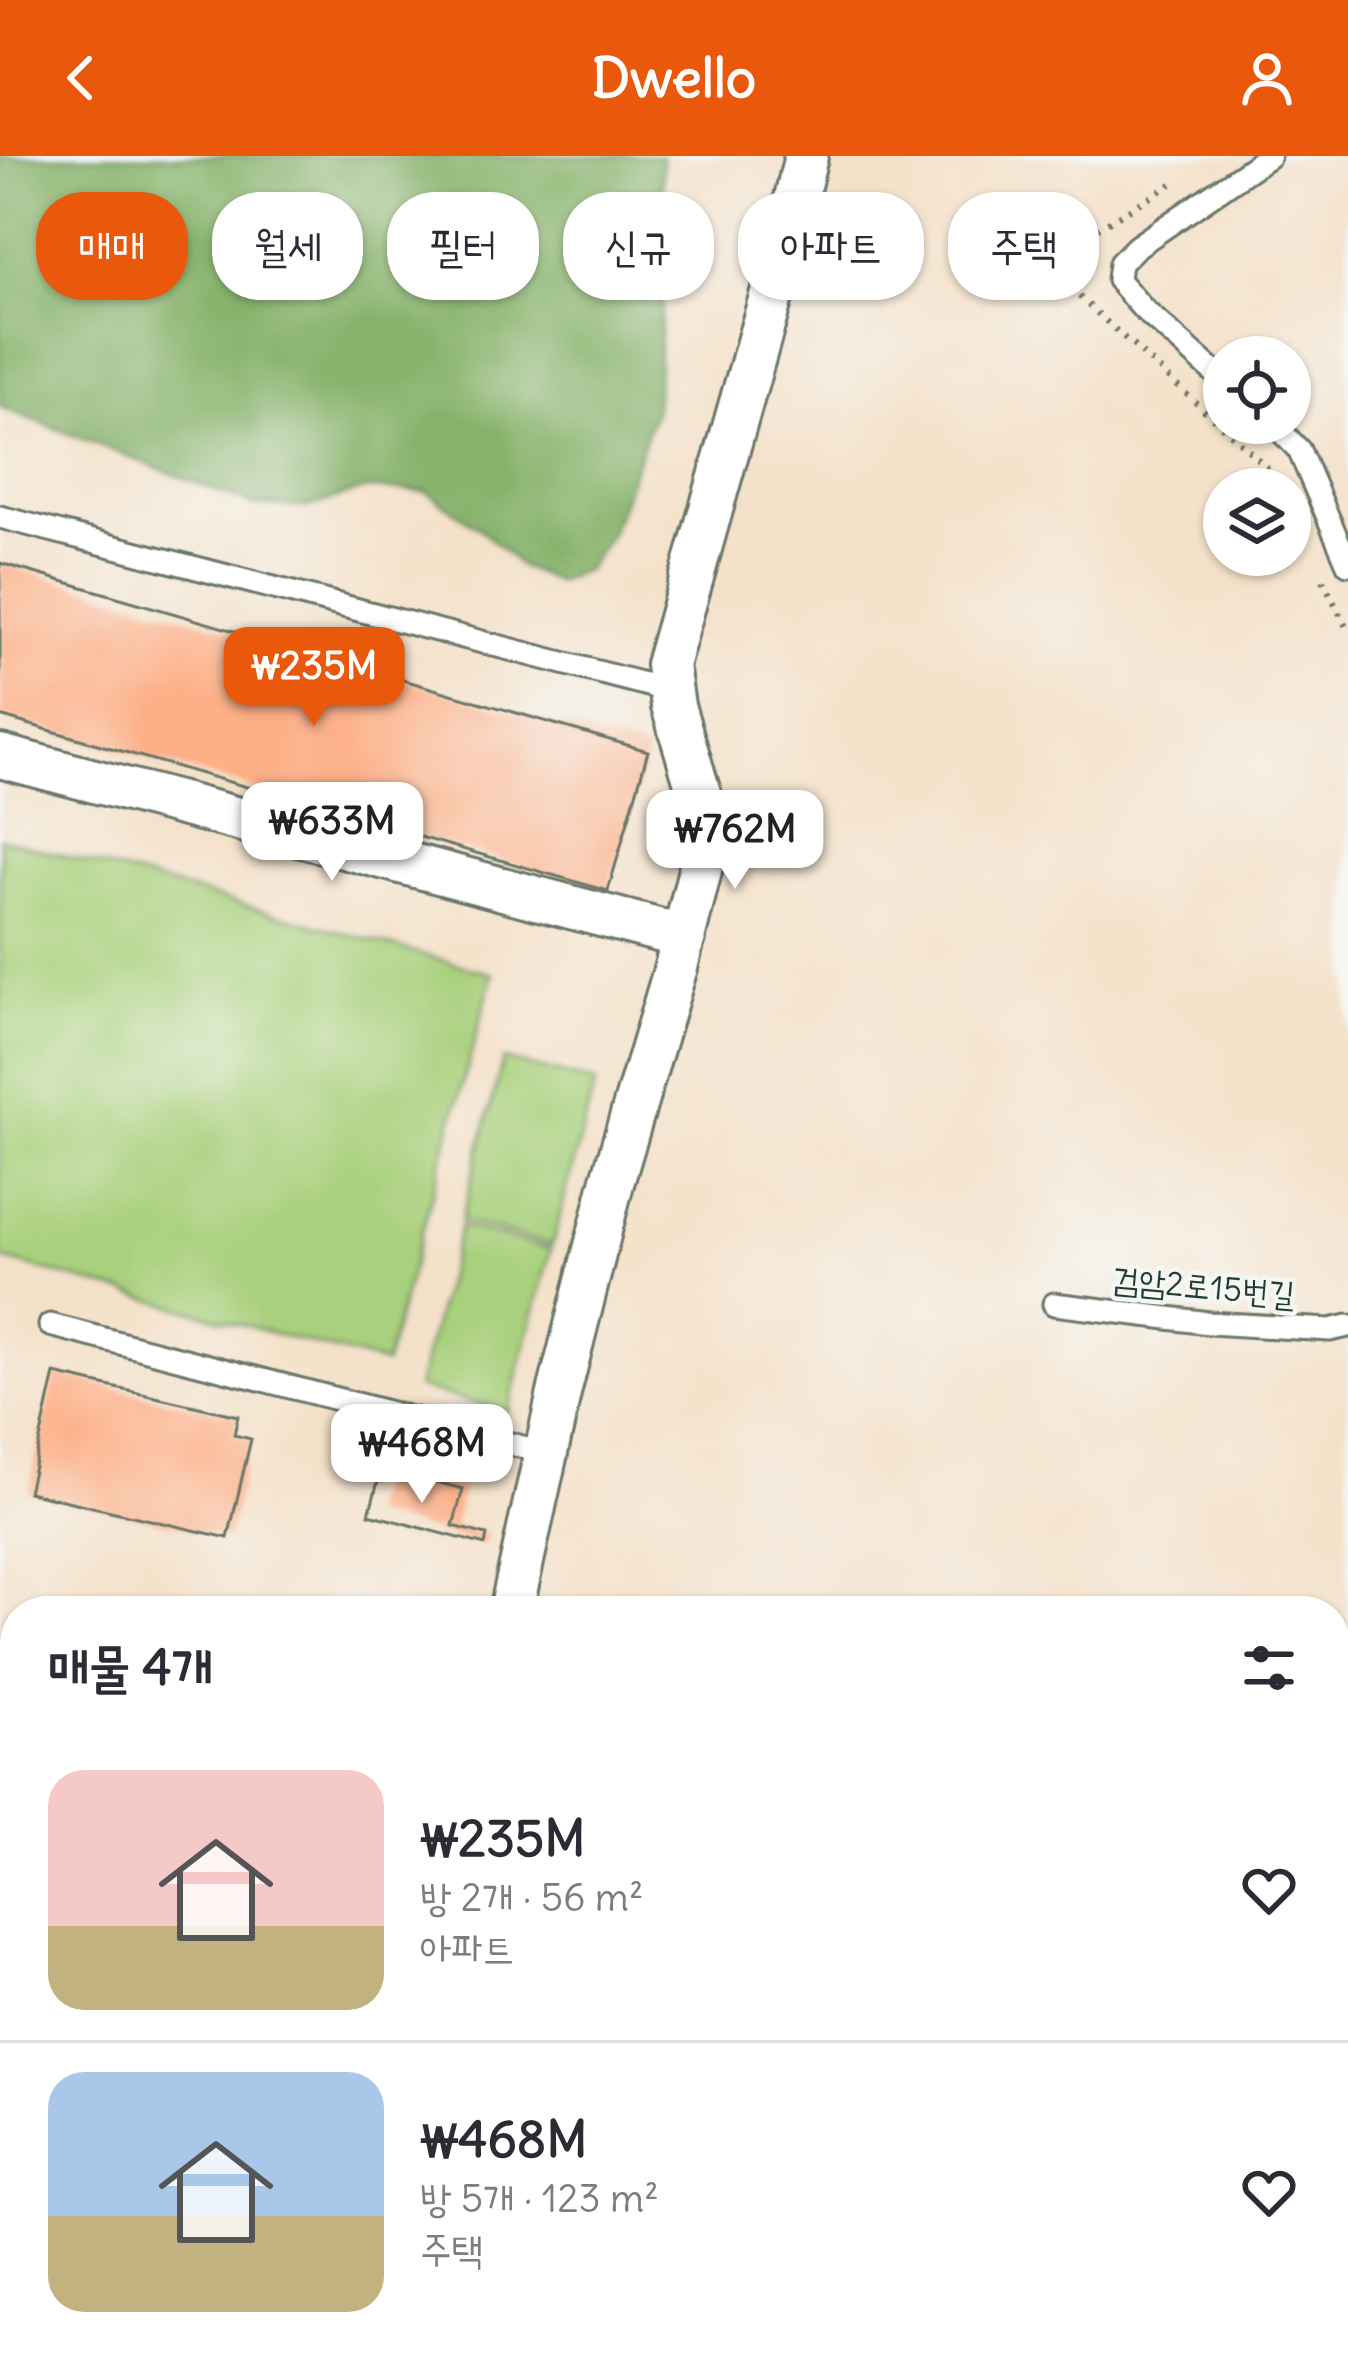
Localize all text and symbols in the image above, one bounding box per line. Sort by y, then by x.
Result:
text: Dwello [592,44,756,112]
icon: back [48,45,114,111]
icon: person [1234,45,1300,111]
chip: 매매 [36,192,188,300]
chip: 월세 [212,192,363,300]
chip: 필터 [387,192,539,300]
chip: 신규 [563,192,714,300]
chip: 아파트 [738,192,924,300]
chip: 주택 [948,192,1099,300]
map controls [1203,336,1311,576]
button: locate [1203,336,1311,444]
button: layers [1203,468,1311,576]
pin: ₩235M [230,627,398,729]
text: ₩235M [251,641,377,690]
pin: ₩633M [248,782,416,884]
pin: ₩762M [651,790,819,892]
text: ₩633M [268,796,396,845]
text: ₩762M [673,804,797,853]
street label: 검암2로15번길 [1111,1257,1297,1315]
pin: ₩468M [338,1404,506,1506]
text: ₩468M [358,1418,486,1467]
text: 매물 4개 [48,1635,213,1699]
icon: filters [1236,1635,1302,1701]
text: ₩235M [420,1806,586,1870]
icon: home [144,1818,288,1962]
icon: heart [1236,1857,1302,1923]
text: 방 2개 · 56 m² [420,1873,644,1922]
text: 아파트 [420,1924,514,1973]
text: ₩468M [420,2107,588,2171]
icon: home [144,2120,288,2264]
icon: heart [1236,2159,1302,2225]
text: 방 5개 · 123 m² [420,2174,659,2223]
text: 주택 [420,2225,483,2274]

